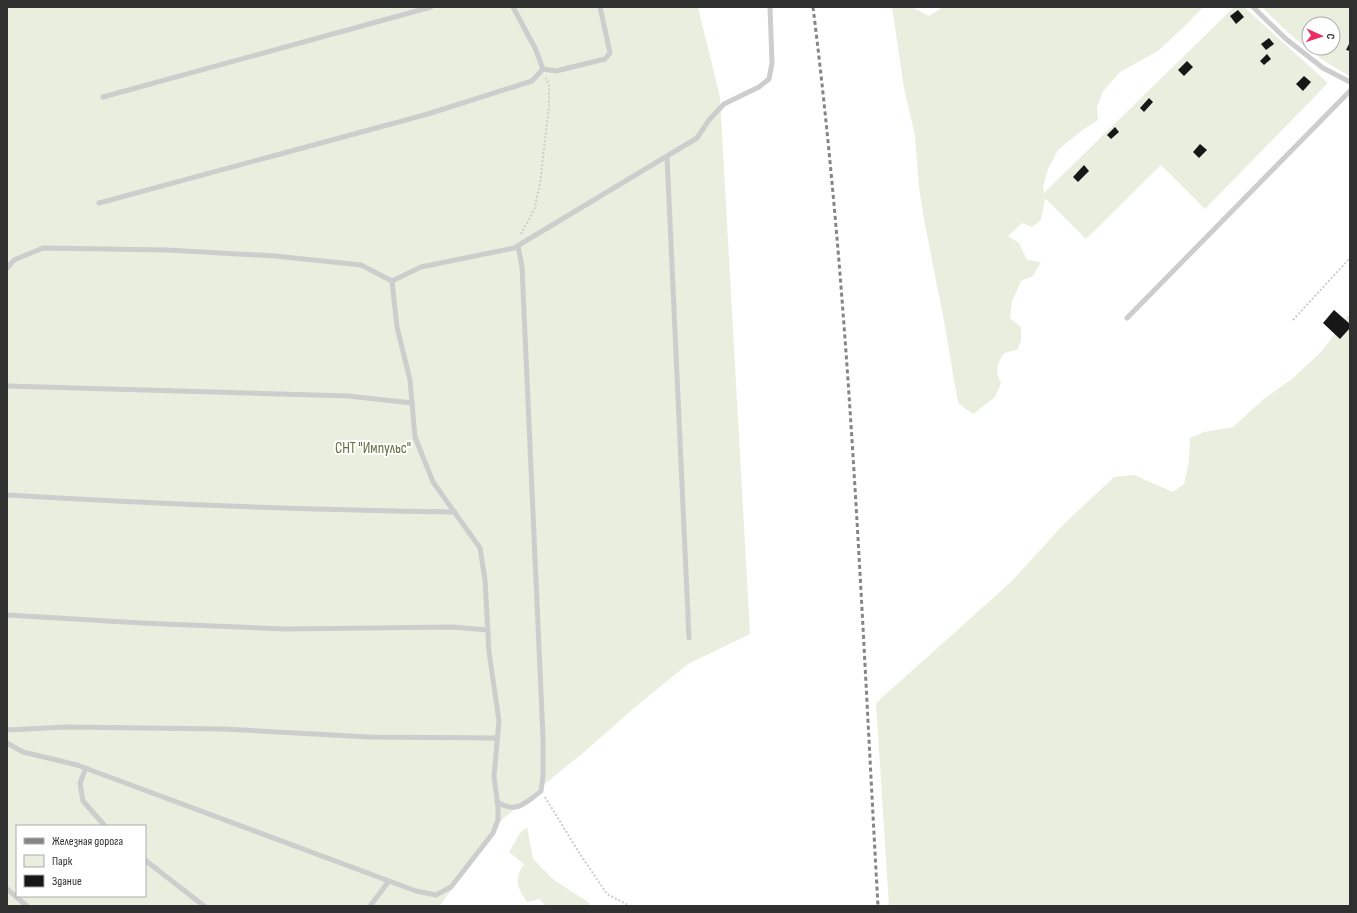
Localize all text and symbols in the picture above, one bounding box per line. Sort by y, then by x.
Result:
north arrow [1301,16,1341,56]
text: С [1324,33,1337,40]
park label: СНТ "Импульс" [335,439,411,458]
legend [16,825,146,897]
text: Железная дорога [52,834,124,849]
text: Парк [52,854,73,869]
text: Здание [52,874,82,889]

